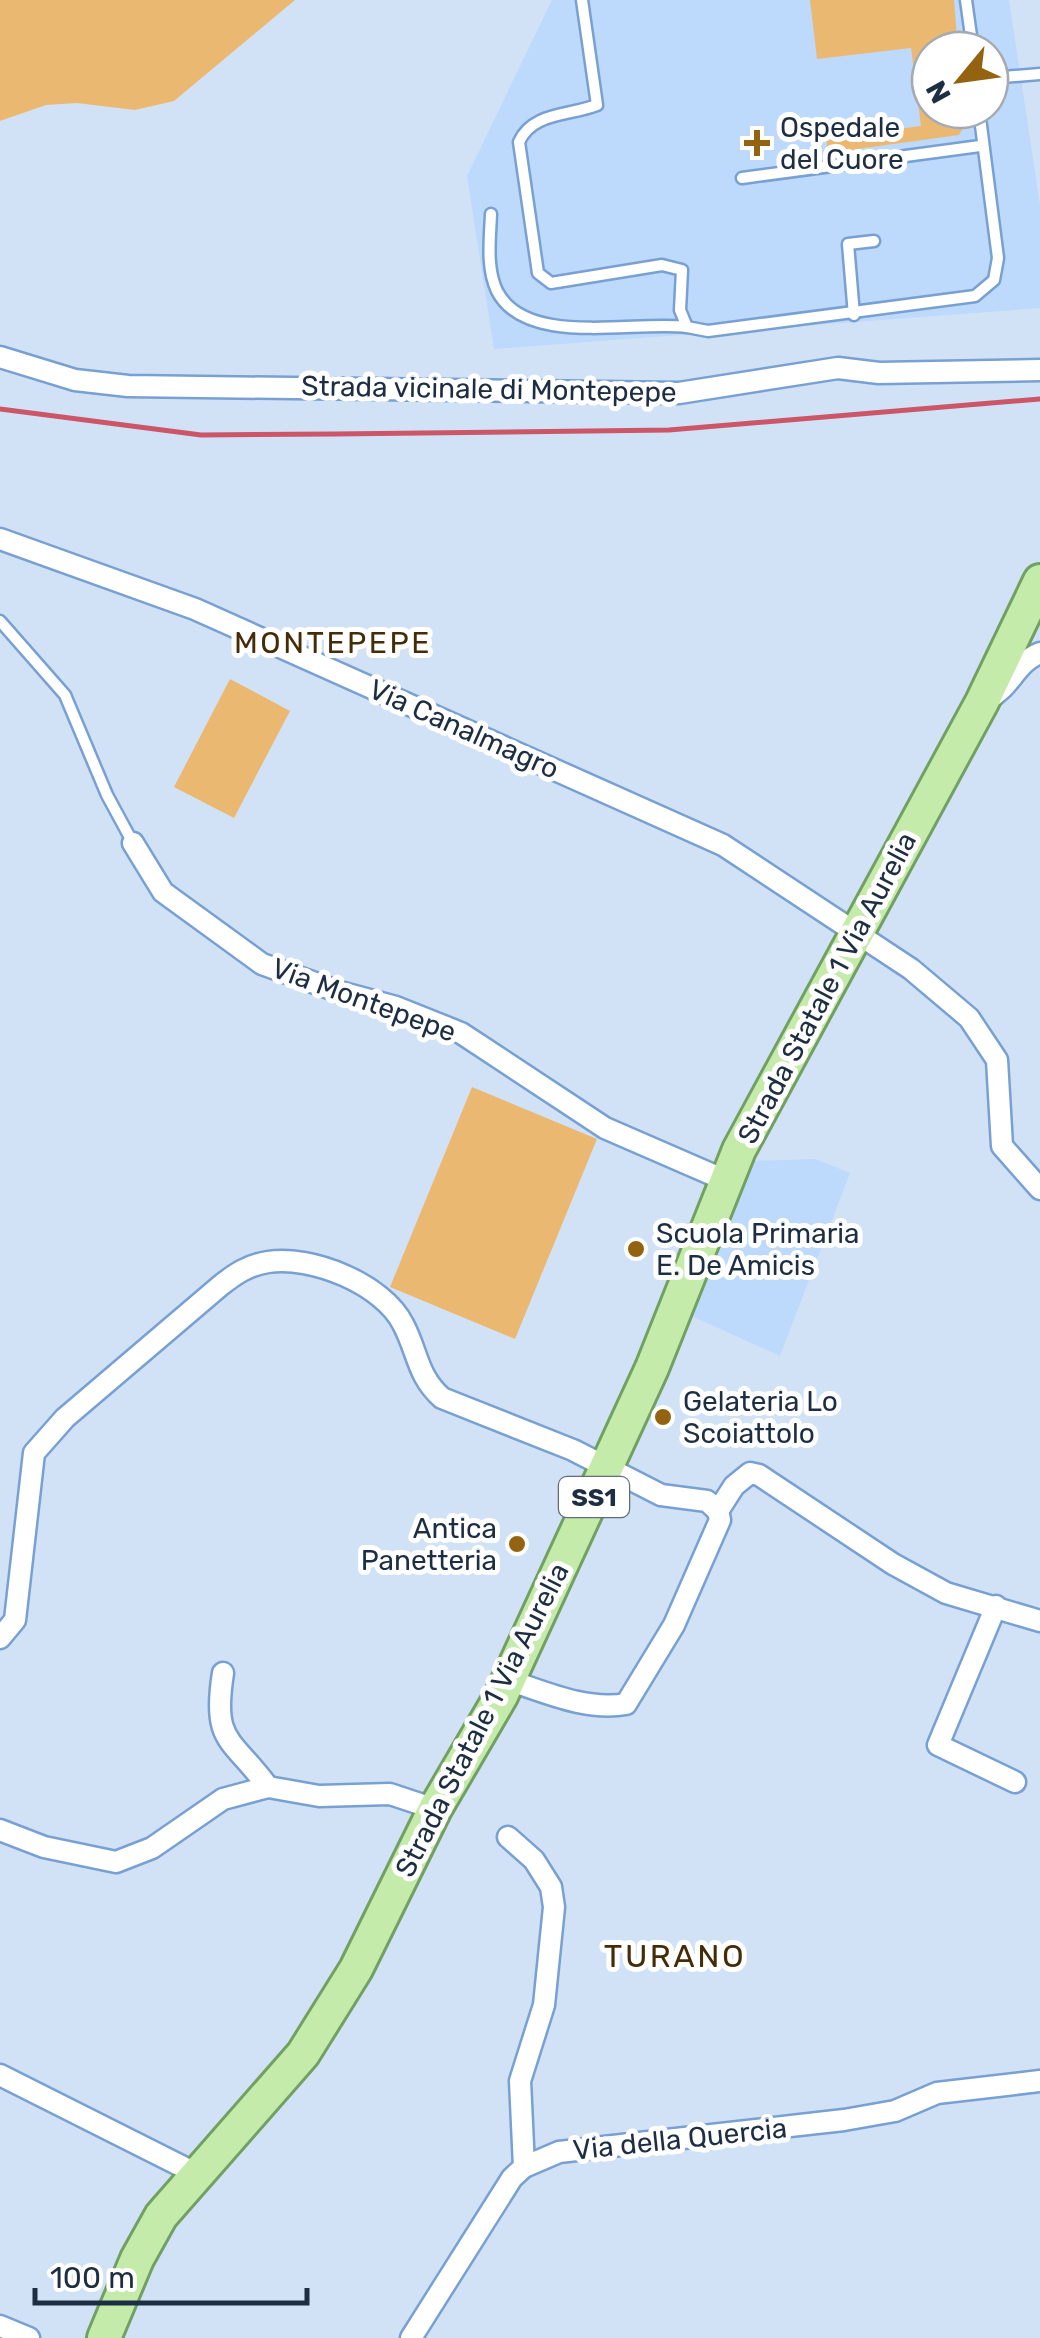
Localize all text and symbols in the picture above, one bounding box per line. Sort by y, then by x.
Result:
north arrow [910,30,1010,130]
text: N [919,75,958,109]
place label: Ospedale del Cuore [780,111,904,176]
marker: Ospedale del Cuore [744,130,770,156]
street label: Strada vicinale di Montepepe [301,369,677,409]
district label: MONTEPEPE [234,625,432,661]
street label: Via Canalmagro [364,672,564,786]
street label: Strada Statale 1 Via Aurelia [731,827,923,1149]
street label: Via Montepepe [267,951,461,1049]
place label: Scuola Primaria E. De Amicis [656,1217,860,1282]
marker: Scuola Primaria E. De Amicis [625,1238,647,1260]
place label: Gelateria Lo Scoiattolo [683,1385,838,1450]
marker: Gelateria Lo Scoiattolo [652,1406,674,1428]
road number: SS1 [559,1477,629,1517]
place label: Antica Panetteria [361,1512,497,1577]
marker: Antica Panetteria [506,1533,528,1555]
street label: Strada Statale 1 Via Aurelia [388,1558,576,1882]
district label: TURANO [604,1937,746,1975]
street label: Via della Quercia [571,2111,789,2167]
scale bar [35,2243,308,2305]
text: 100 m [50,2260,135,2296]

